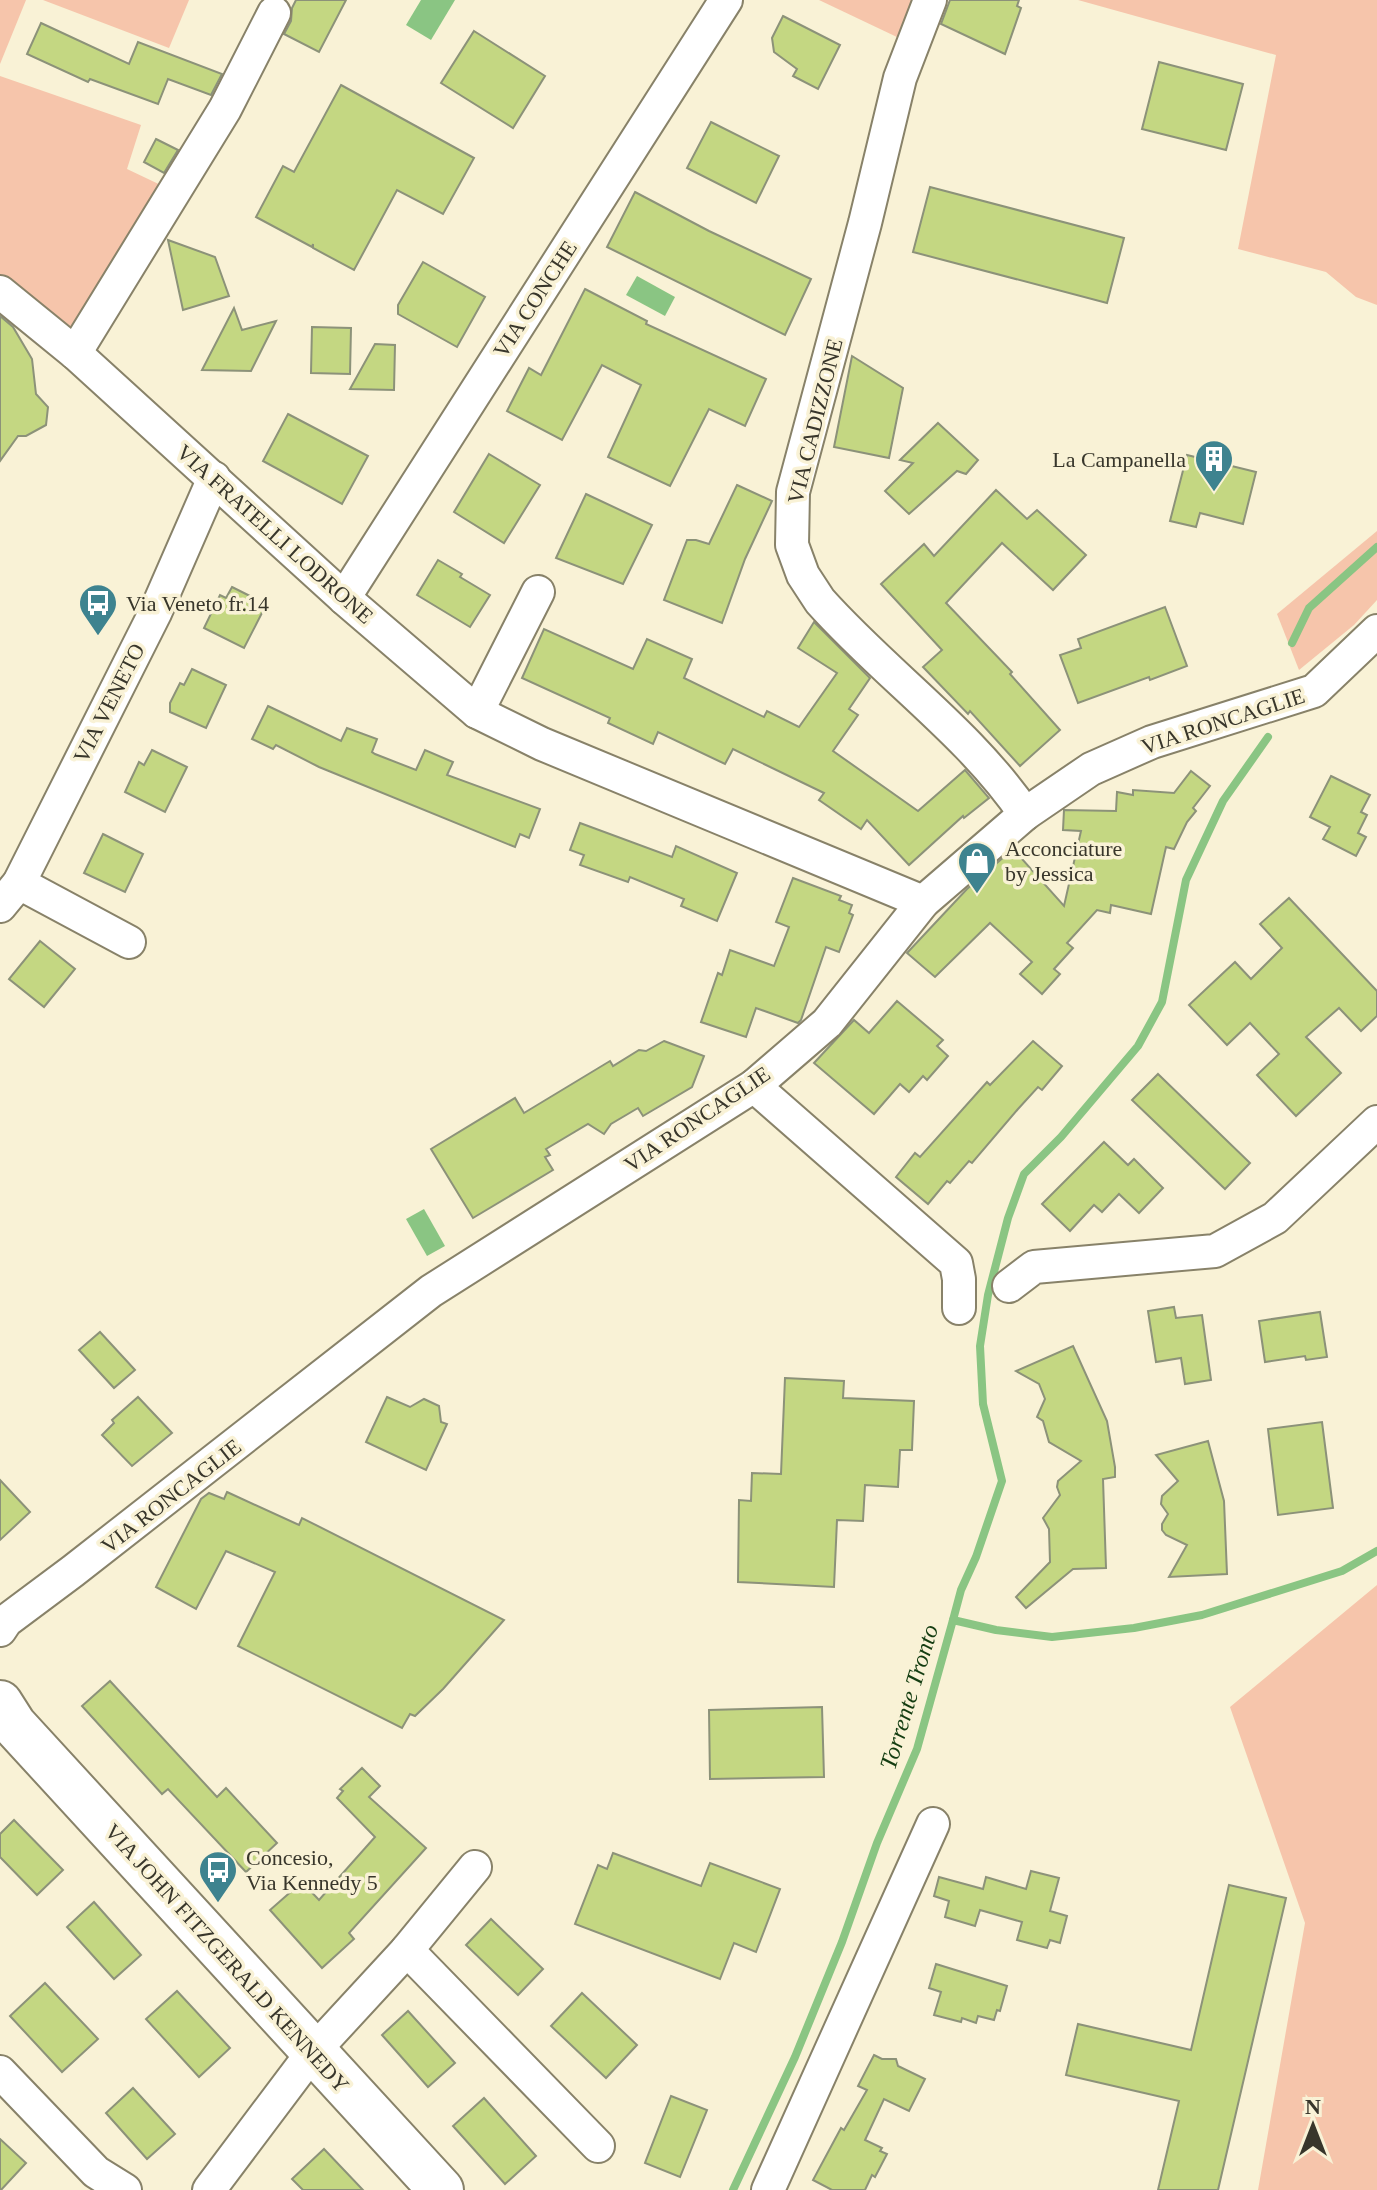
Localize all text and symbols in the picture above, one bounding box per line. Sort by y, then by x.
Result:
street label: VIA CONCHE [488,236,582,362]
street label: VIA CADIZZONE [782,336,848,506]
building icon: La Campanella [1193,438,1235,493]
street label: VIA FRATELLI LODRONE [172,439,378,629]
place label: La Campanella [1052,447,1186,472]
bus stop icon: Via Veneto fr.14 [77,582,119,637]
place label: Via Veneto fr.14 [126,591,269,616]
street label: VIA VENETO [68,639,150,767]
street label: VIA RONCAGLIE [1138,683,1308,759]
place label: Acconciature by Jessica [1005,836,1122,886]
shop icon: Acconciature by Jessica [956,840,998,895]
street label: VIA RONCAGLIE [619,1061,775,1177]
street label: VIA RONCAGLIE [96,1434,246,1558]
water label: Torrente Tronto [875,1621,943,1773]
street label: VIA JOHN FITZGERALD KENNEDY [100,1819,354,2097]
place label: Concesio, Via Kennedy 5 [246,1845,378,1895]
bus stop icon: Concesio, Via Kennedy 5 [197,1849,239,1904]
north arrow [1273,2086,1353,2166]
text: N [1305,2094,1321,2119]

